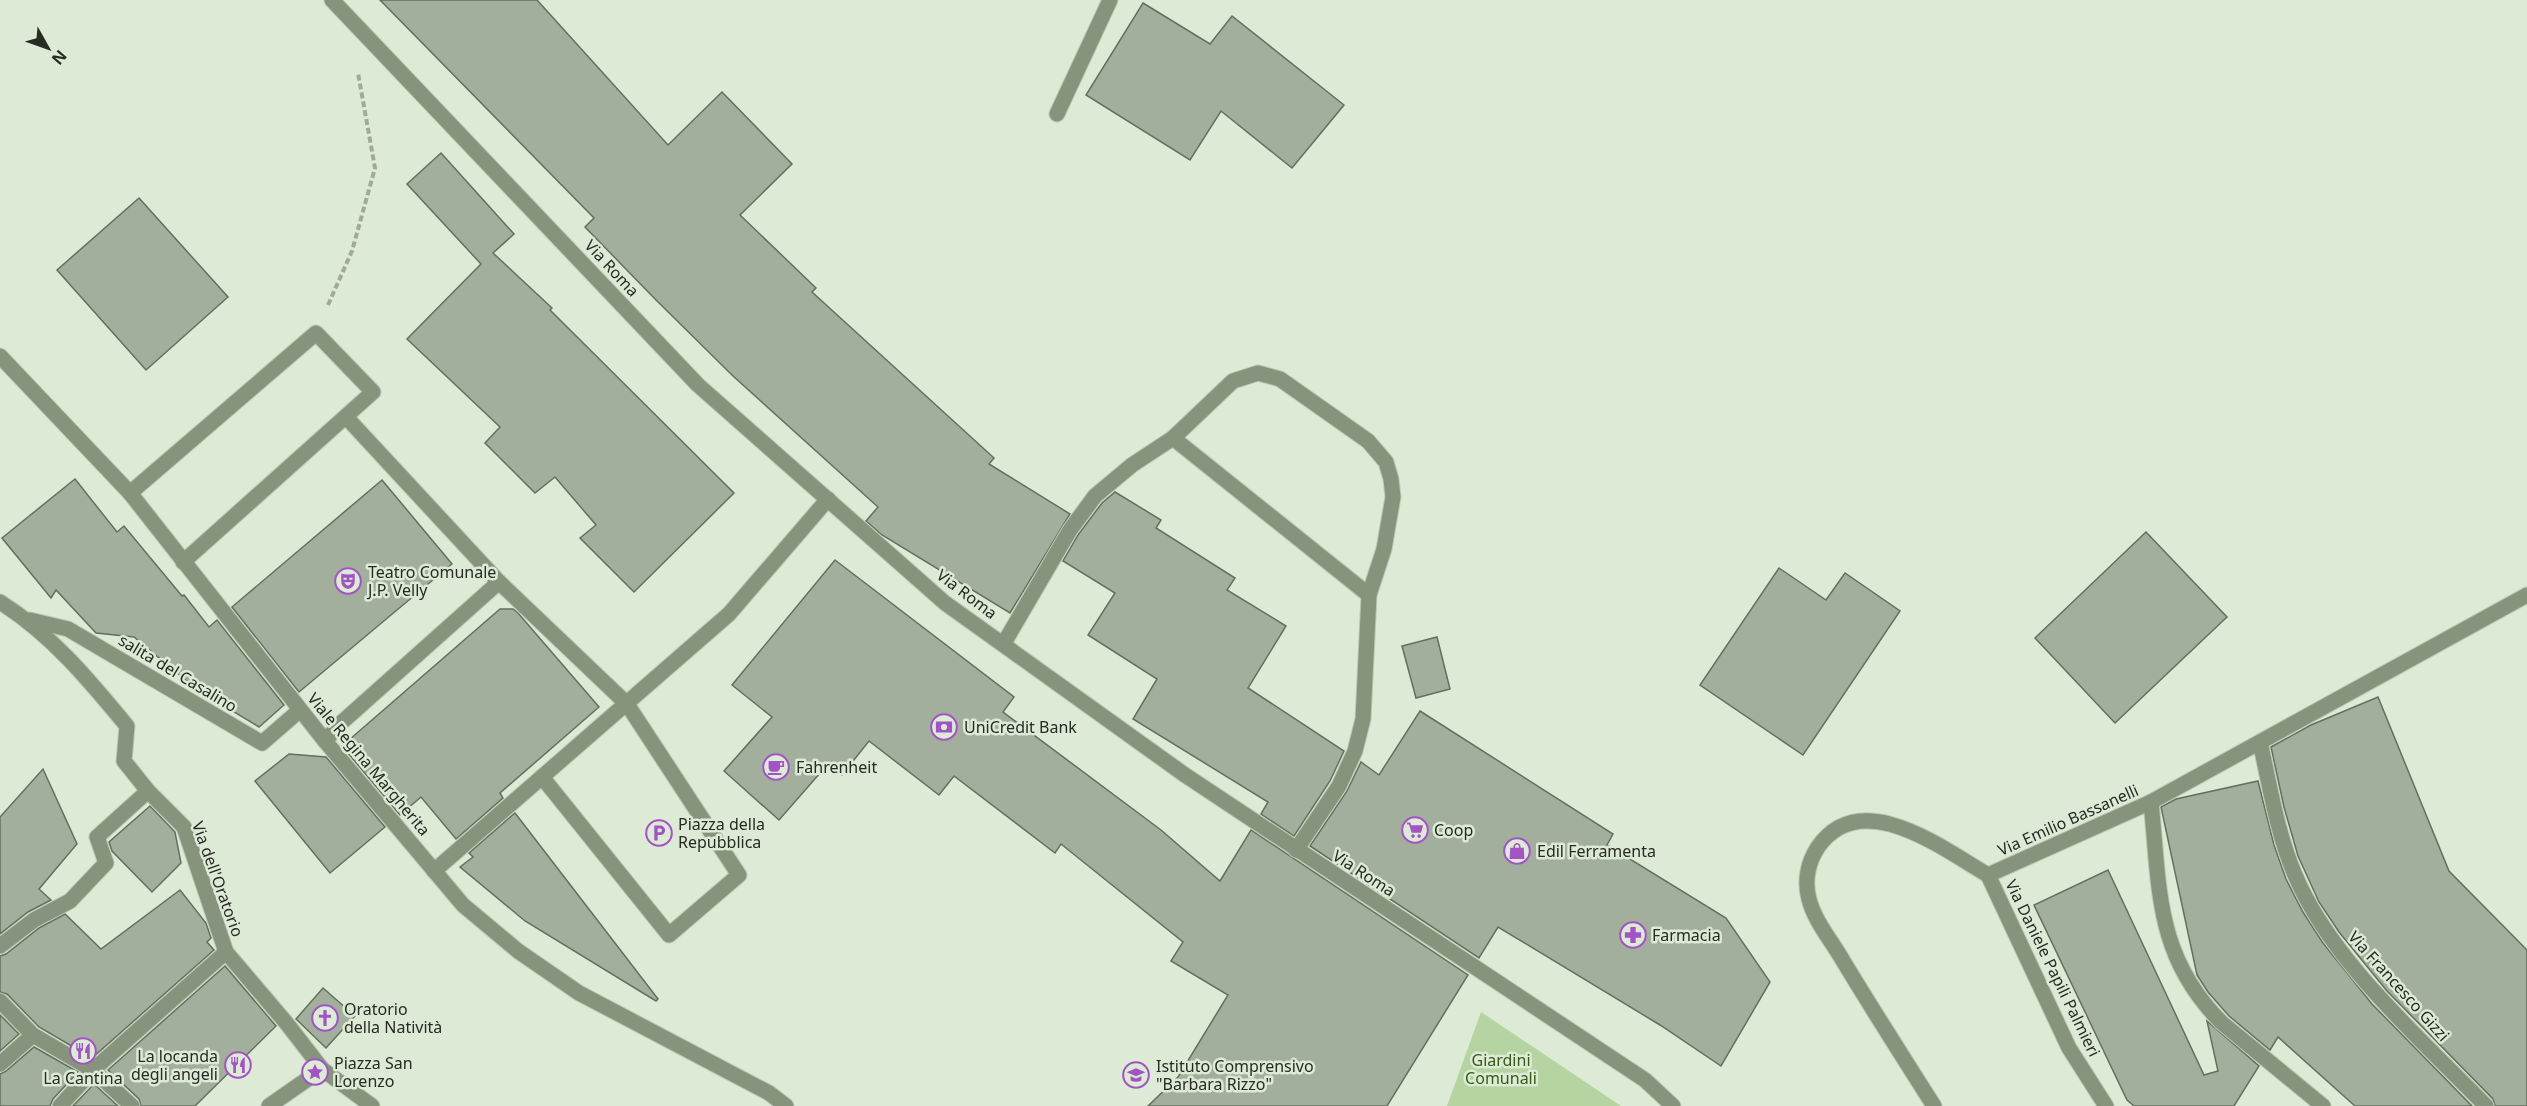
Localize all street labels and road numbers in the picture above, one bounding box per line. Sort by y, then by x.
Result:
street label: Via Roma [580,235,644,301]
street label: Via Roma [932,564,1002,624]
street label: salita del Casalino [115,629,241,717]
street label: Viale Regina Margherita [303,688,435,840]
street label: Via Emilio Bassanelli [1994,779,2142,861]
street label: Via dell'Oratorio [187,818,249,940]
street label: Via Roma [1328,845,1400,901]
street label: Via Daniele Papili Palmieri [2000,876,2106,1060]
street label: Via Francesco Gizzi [2344,926,2454,1046]

